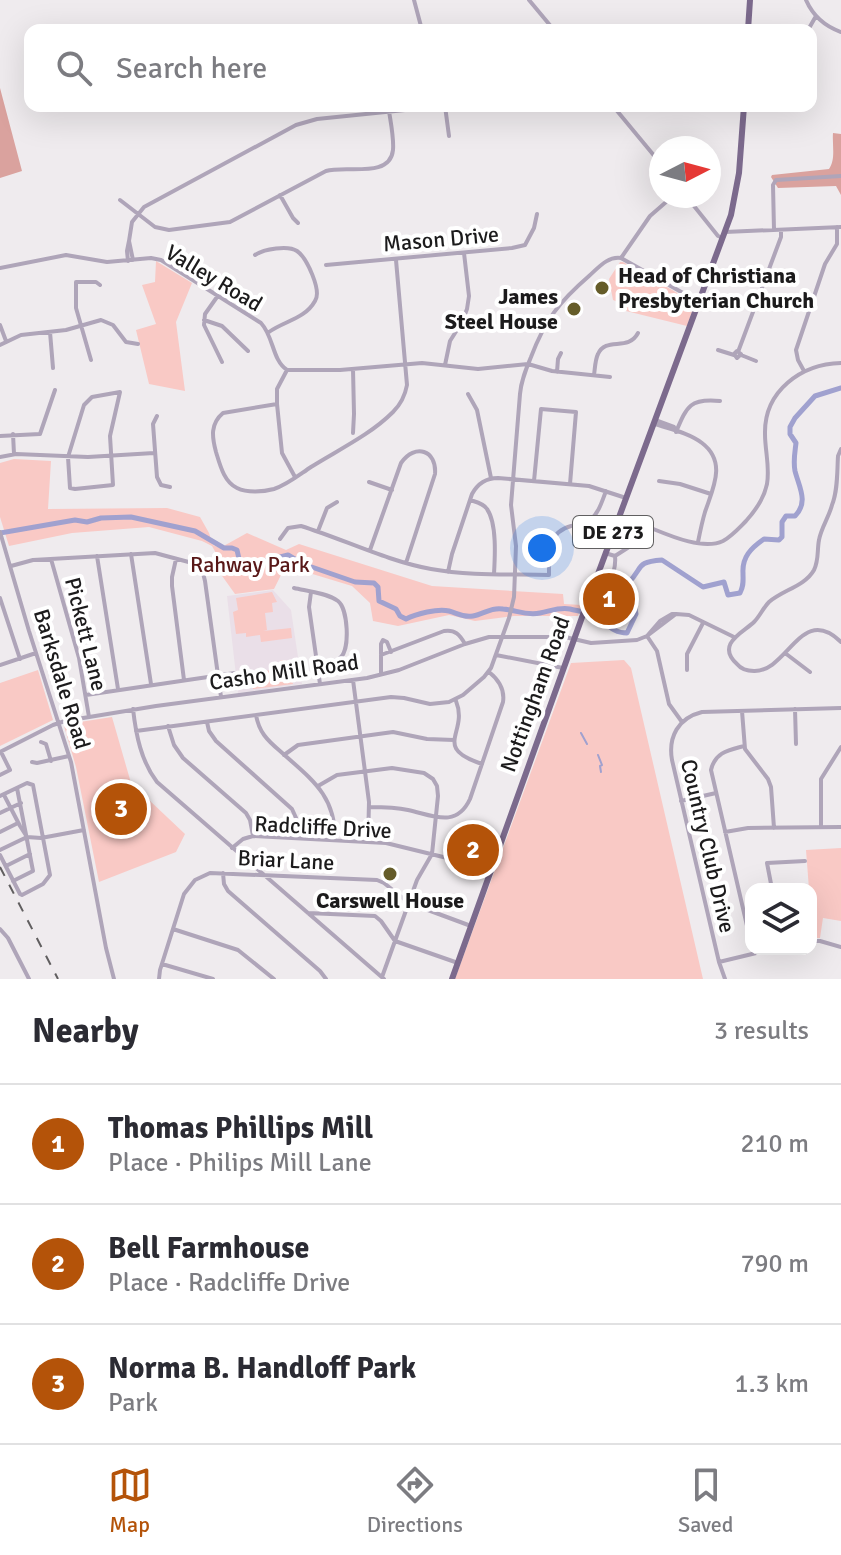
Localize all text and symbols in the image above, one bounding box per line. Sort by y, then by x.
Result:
search box [24,24,817,112]
icon: search [52,46,96,90]
text: Search here [116,50,267,87]
north arrow [649,136,721,208]
street label: Mason Drive [382,220,500,258]
street label: Valley Road [161,239,267,317]
place label: Head of Christiana Presbyterian Church [618,262,814,314]
marker: Head of Christiana Presbyterian Church [593,279,611,297]
place label: James Steel House [445,283,558,335]
marker: James Steel House [565,300,583,318]
road number: DE 273 [573,516,653,548]
your location [522,528,562,568]
park label: Rahway Park [190,551,310,578]
pin: 1 [583,569,635,629]
street label: Pickett Lane [59,574,113,694]
street label: Barksdale Road [28,606,96,752]
street label: Nottingham Road [494,612,576,776]
street label: Casho Mill Road [208,648,360,696]
street label: Country Club Drive [675,757,741,935]
pin: 3 [95,779,147,839]
street label: Radcliffe Drive [254,810,392,844]
pin: 2 [447,820,499,880]
street label: Briar Lane [237,844,335,876]
marker: Carswell House [381,865,399,883]
map controls [745,883,817,955]
button: layers [745,883,817,955]
place label: Carswell House [316,887,464,914]
text: Nearby [32,1010,139,1052]
text: 3 results [714,1015,809,1047]
text: Thomas Phillips Mill [108,1110,373,1147]
text: 1 [51,1128,65,1160]
text: 210 m [740,1128,809,1160]
text: Place · Philips Mill Lane [108,1147,372,1179]
text: Bell Farmhouse [108,1230,309,1267]
text: 2 [51,1248,65,1280]
text: 790 m [740,1248,809,1280]
text: Place · Radcliffe Drive [108,1267,350,1299]
text: Norma B. Handloff Park [108,1350,416,1387]
text: 3 [51,1368,65,1400]
text: 1.3 km [735,1368,809,1400]
text: Park [108,1387,158,1419]
tab: Map [108,1463,152,1538]
tab: Directions [367,1463,463,1538]
tab: Saved [678,1463,733,1538]

